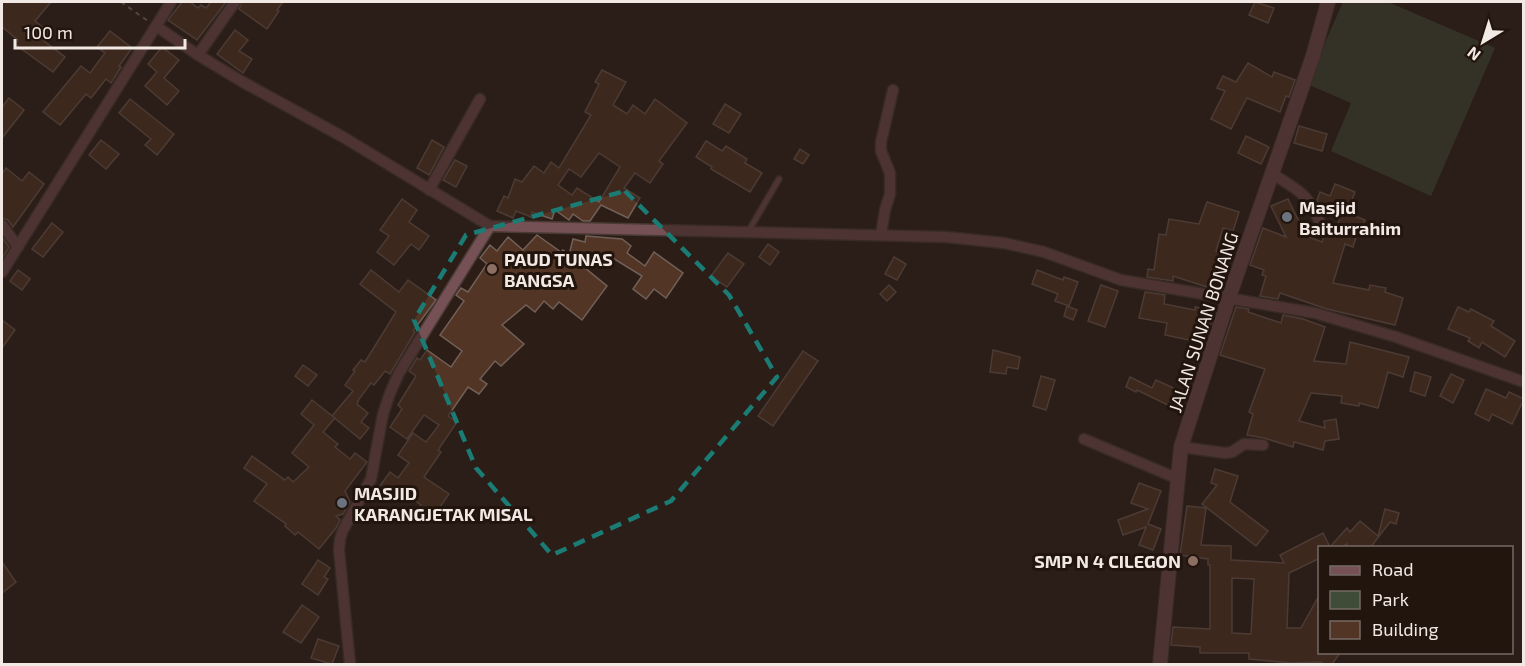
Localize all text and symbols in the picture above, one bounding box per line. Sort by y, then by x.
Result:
scale bar [15,12,184,50]
north arrow [1453,12,1513,72]
text: 100 m [24,21,73,43]
text: N [1463,43,1484,65]
place label: Masjid Baiturrahim [1299,196,1401,239]
marker: Masjid Baiturrahim [1280,210,1294,224]
street label: JALAN SUNAN BONANG [1163,229,1243,415]
place label: PAUD TUNAS BANGSA [504,248,613,291]
marker: PAUD TUNAS BANGSA [485,262,499,276]
place label: MASJID KARANGJETAK MISAL [354,482,533,525]
marker: MASJID KARANGJETAK MISAL [335,496,349,510]
legend [1318,546,1513,654]
place label: SMP N 4 CILEGON [1034,550,1181,572]
marker: SMP N 4 CILEGON [1186,554,1200,568]
text: Road [1372,558,1413,580]
text: Park [1372,588,1409,610]
text: Building [1372,618,1439,640]

